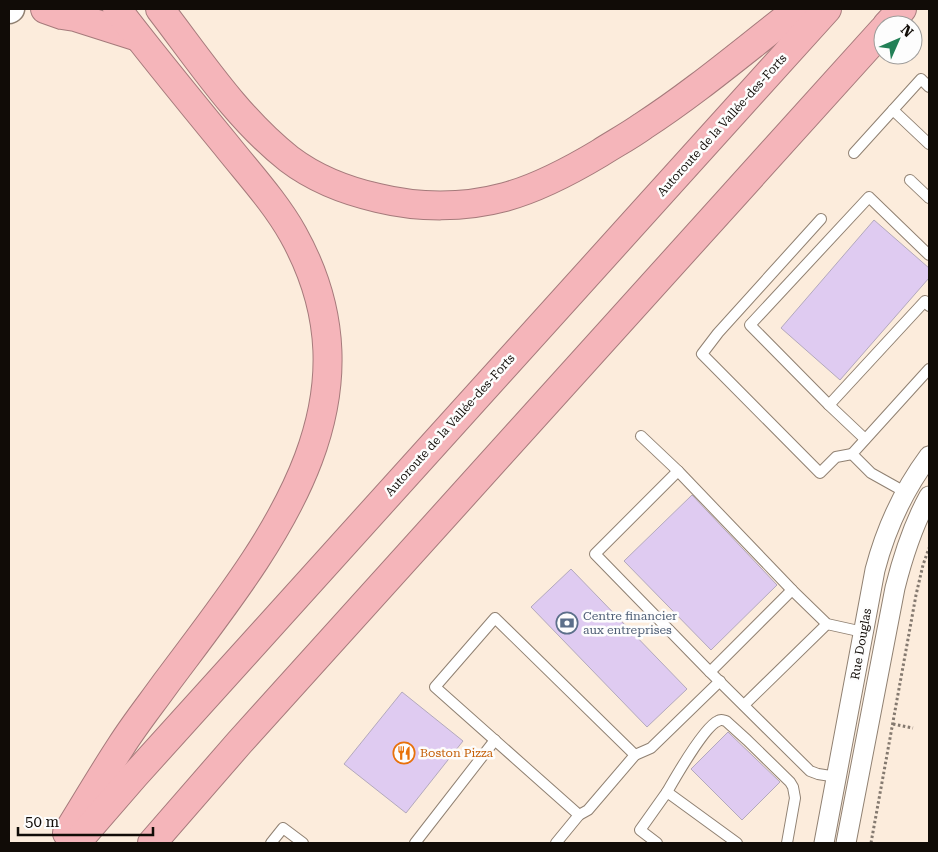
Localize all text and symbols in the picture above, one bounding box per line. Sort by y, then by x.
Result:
north arrow [873,15,923,65]
text: N [898,21,917,40]
street label: Autoroute de la Vallée-des-Forts [654,51,790,199]
street label: Autoroute de la Vallée-des-Forts [382,351,518,499]
street label: Rue Douglas [848,607,874,681]
place label: Centre financier aux entreprises [583,609,677,637]
bank icon: Centre financier aux entreprises [555,611,579,635]
restaurant icon: Boston Pizza [392,741,416,765]
place label: Boston Pizza [420,746,494,760]
scale bar [18,804,152,836]
text: 50 m [25,813,60,831]

